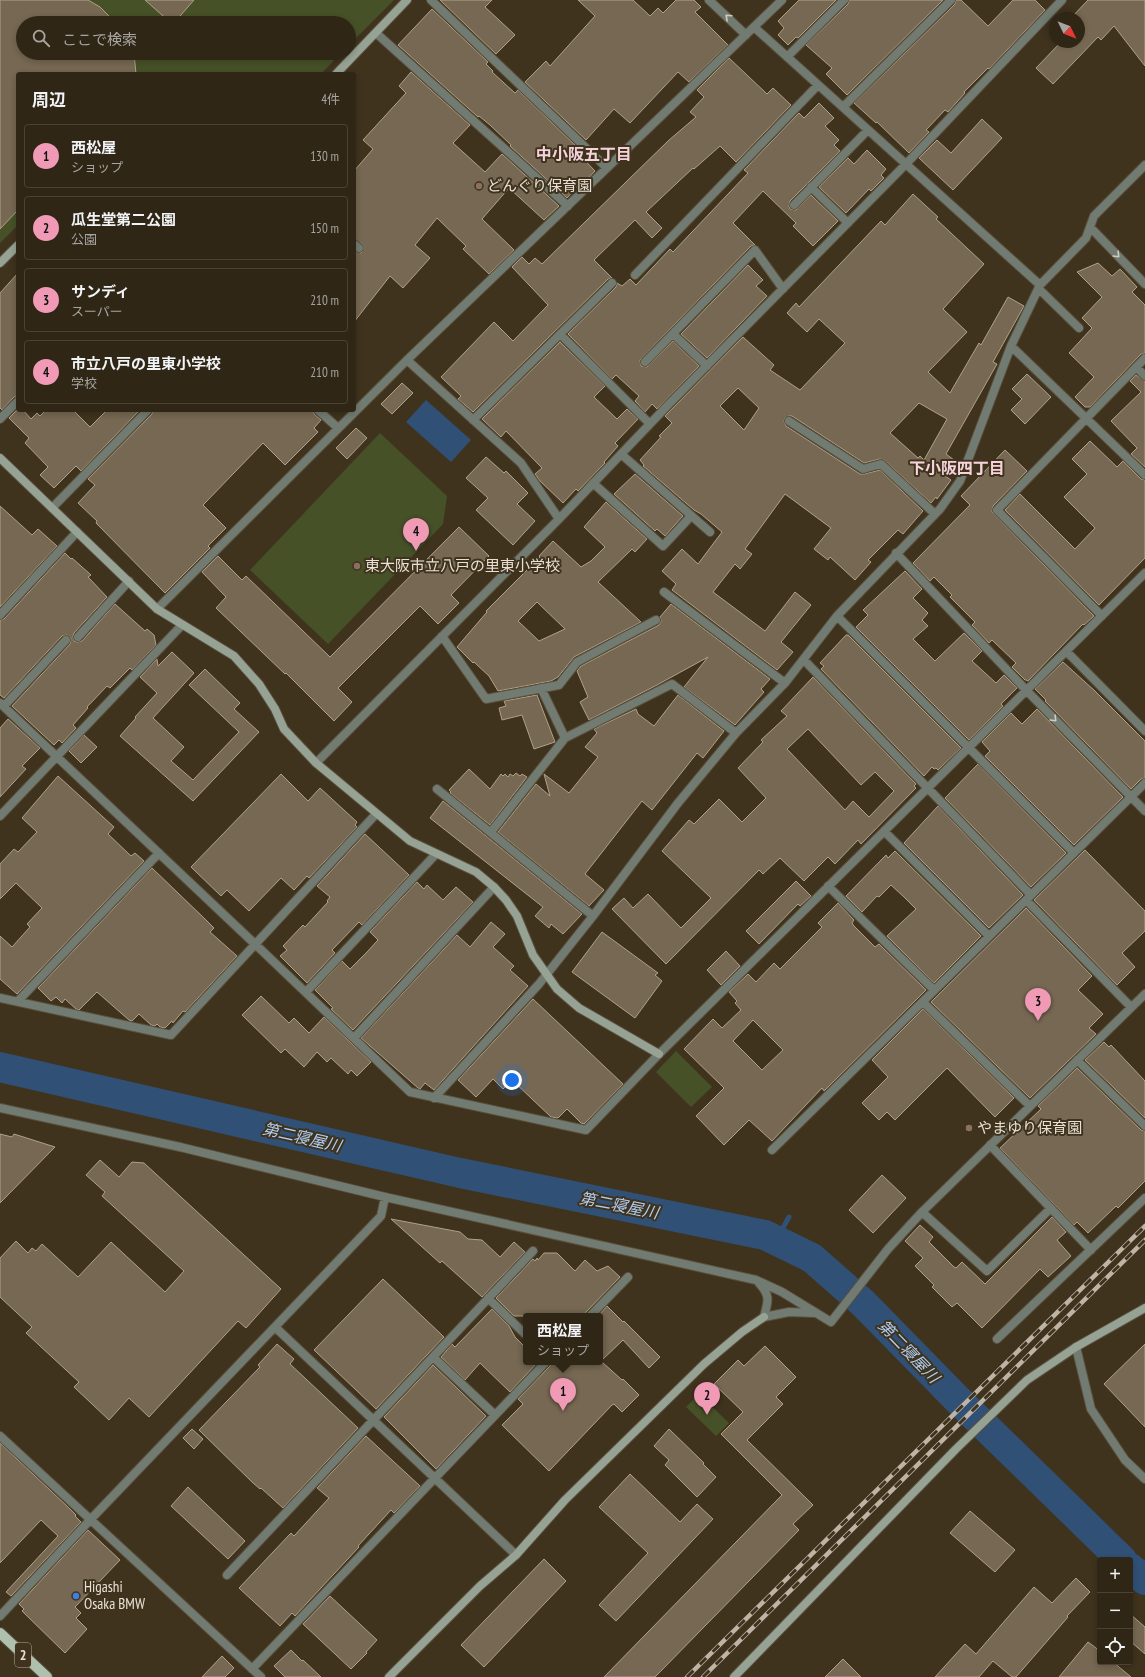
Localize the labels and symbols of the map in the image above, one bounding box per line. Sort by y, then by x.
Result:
north arrow [1049,12,1085,48]
one-way arrow [725,15,733,22]
district label: 中小阪五丁目 [536,144,632,164]
place label: どんぐり保育園 [487,176,592,195]
marker: どんぐり保育園 [474,181,484,191]
one-way arrow [1112,250,1120,258]
district label: 下小阪四丁目 [909,458,1005,478]
pin: 4 [403,518,429,551]
place label: 東大阪市立八戸の里東小学校 [365,556,560,575]
marker: 東大阪市立八戸の里東小学校 [352,561,362,571]
one-way arrow [1049,714,1057,722]
pin: 3 [1025,988,1051,1021]
your location [502,1070,522,1090]
water label: 第二寝屋川 [261,1118,345,1156]
place label: やまゆり保育園 [977,1118,1082,1137]
marker: やまゆり保育園 [964,1123,974,1133]
water label: 第二寝屋川 [578,1188,662,1223]
water label: 第二寝屋川 [874,1315,945,1388]
pin: 1 [550,1378,576,1411]
pin: 2 [694,1382,720,1415]
place label: Higashi Osaka BMW [84,1577,145,1613]
marker: Higashi Osaka BMW [71,1591,81,1601]
road number: 2 [15,1643,31,1667]

